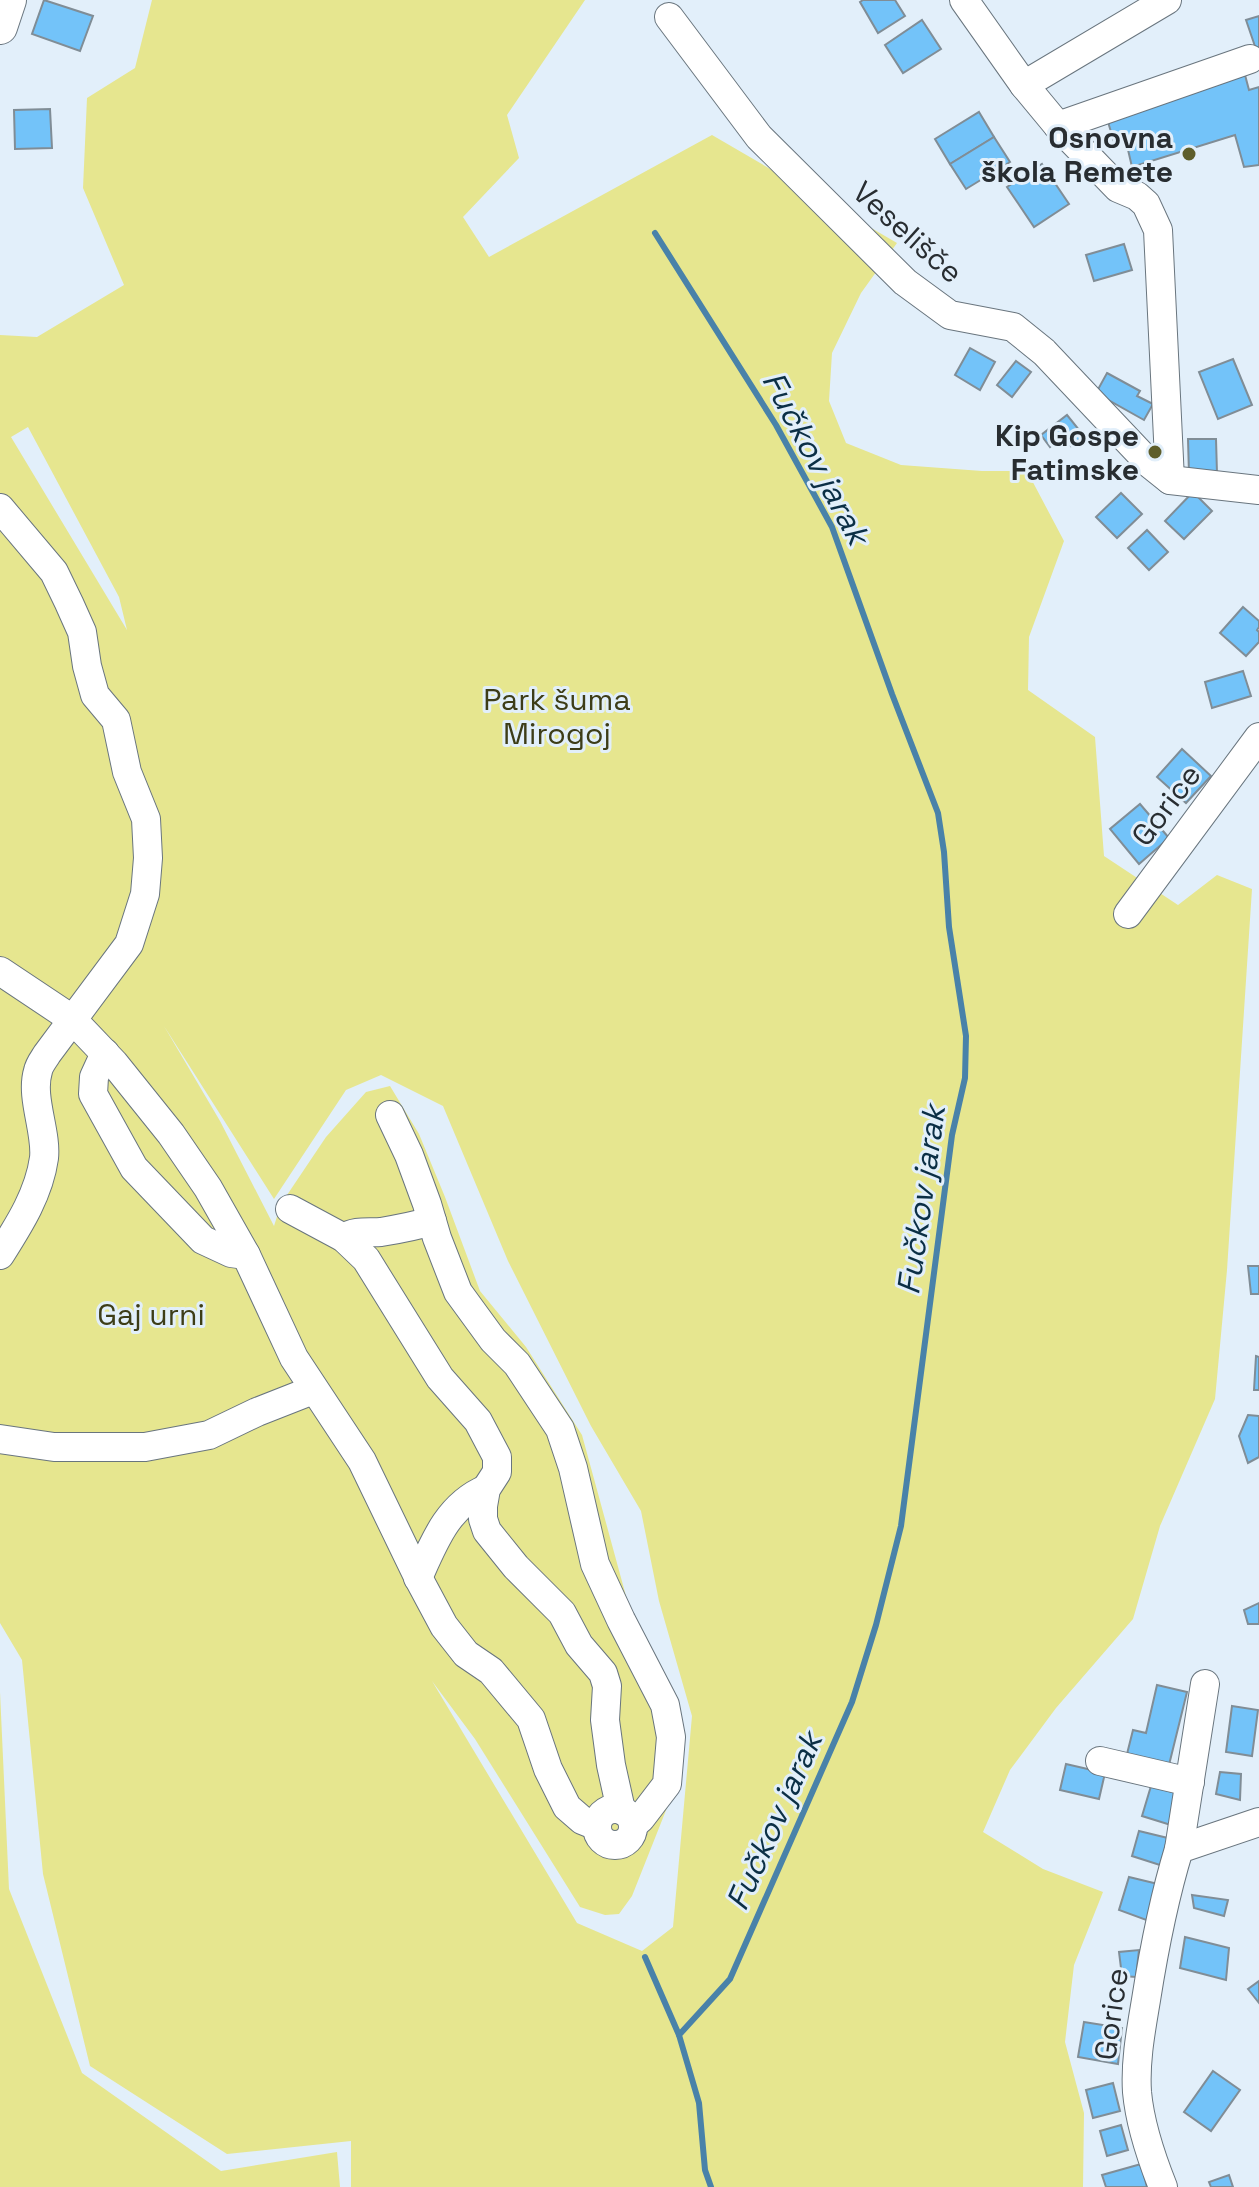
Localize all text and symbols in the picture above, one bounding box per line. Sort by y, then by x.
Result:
place label: Osnovna škola Remete [981,118,1173,191]
marker: Osnovna škola Remete [1180,145,1198,163]
street label: Veselišče [845,172,971,292]
water label: Fučkov jarak [754,365,880,555]
place label: Kip Gospe Fatimske [995,416,1139,489]
marker: Kip Gospe Fatimske [1146,443,1164,461]
park label: Park šuma Mirogoj [483,680,631,753]
street label: Gorice [1123,756,1209,854]
water label: Fučkov jarak [888,1099,955,1297]
park label: Gaj urni [97,1295,205,1334]
water label: Fučkov jarak [717,1722,833,1916]
street label: Gorice [1085,1965,1137,2063]

